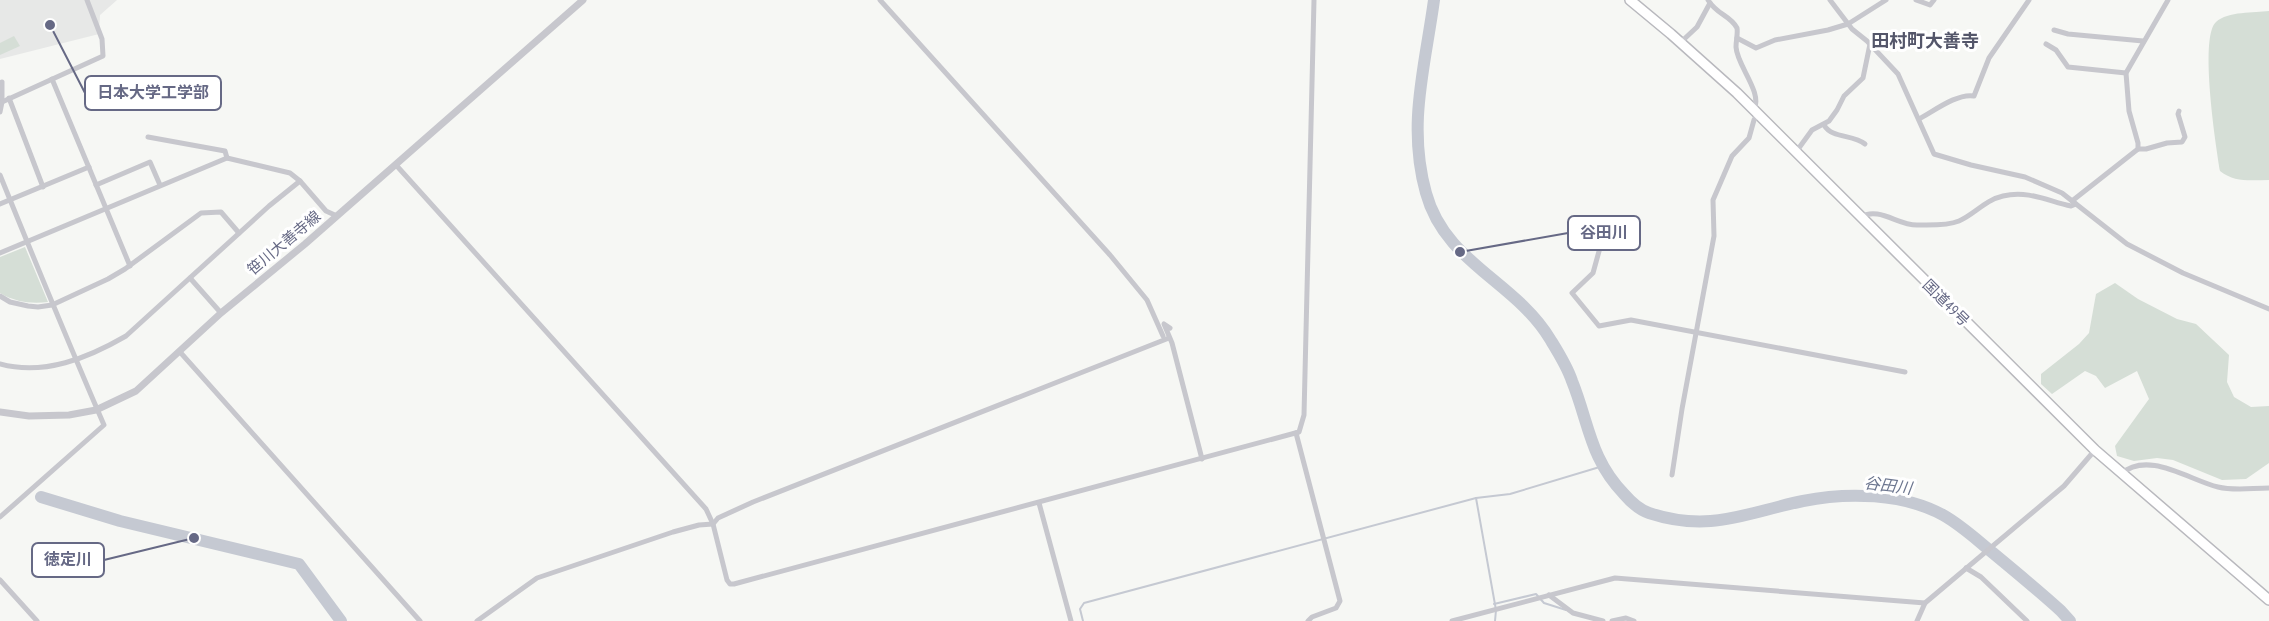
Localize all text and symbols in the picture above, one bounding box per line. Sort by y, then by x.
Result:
district label: 田村町大善寺 [1871,29,1979,52]
callout: 日本大学工学部 [85,76,221,110]
text: 日本大学工学部 [97,82,209,102]
street label: 笹川大善寺線 [243,206,324,279]
callout: 谷田川 [1568,216,1640,250]
text: 谷田川 [1580,222,1628,242]
street label: 国道49号 [1919,275,1974,330]
water label: 谷田川 [1863,472,1915,498]
callout: 徳定川 [32,543,104,577]
text: 徳定川 [44,549,92,569]

